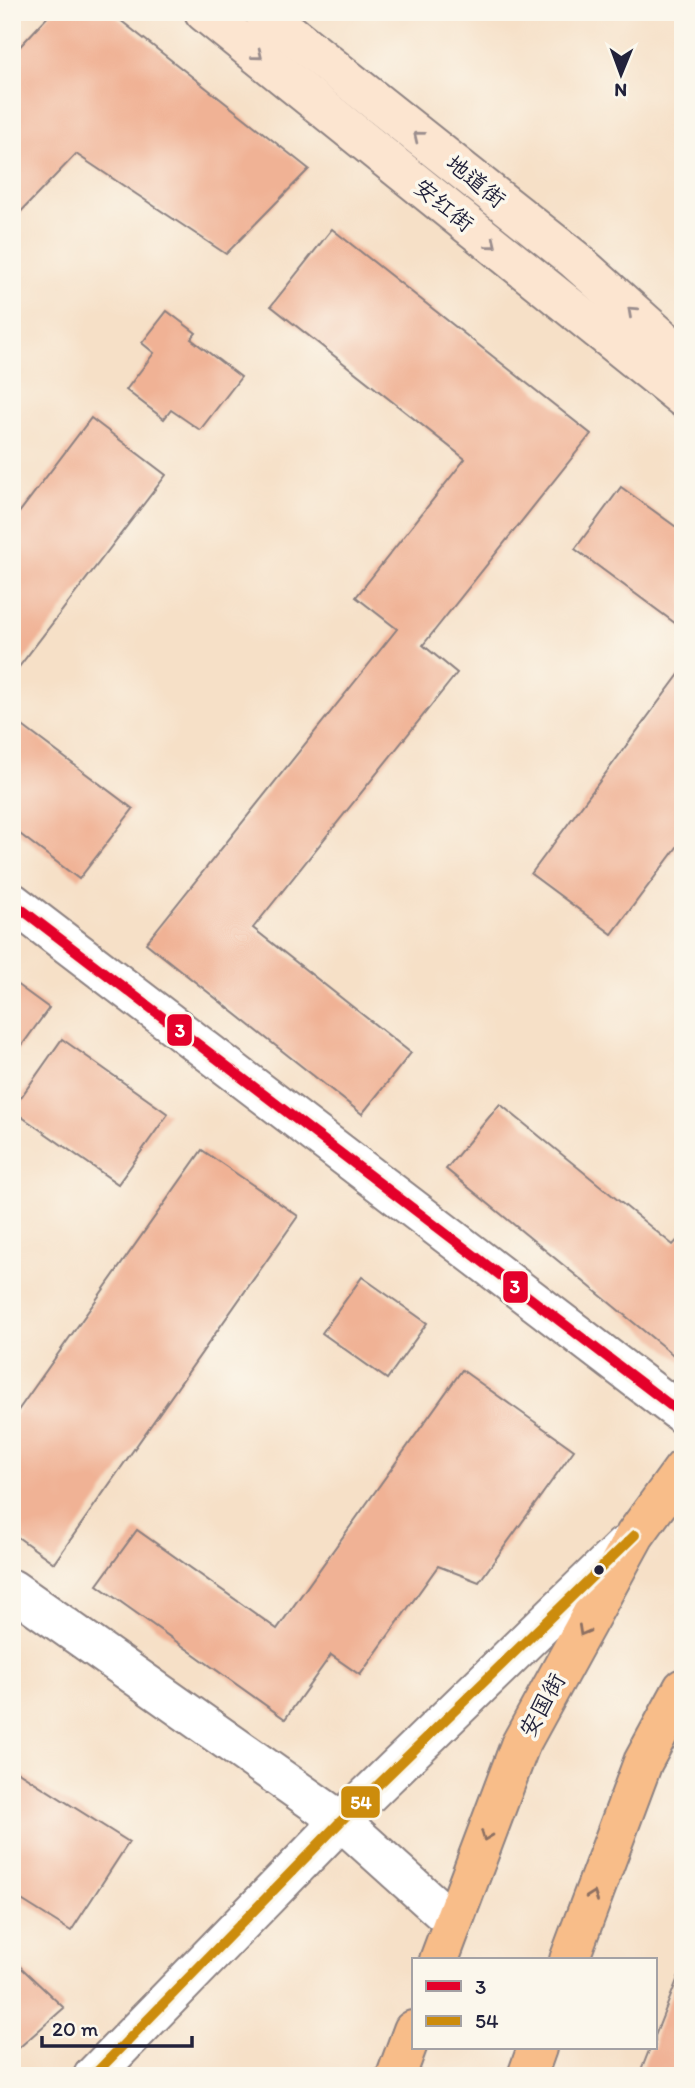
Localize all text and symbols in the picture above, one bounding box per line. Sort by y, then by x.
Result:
north arrow [586,38,656,108]
one-way arrow [249,47,262,59]
text: N [614,79,627,102]
one-way arrow [414,131,426,144]
street label: 地道街 [440,148,512,214]
street label: 安红街 [408,172,480,238]
one-way arrow [484,236,496,249]
one-way arrow [627,307,640,319]
line badge: 3 [166,1013,193,1047]
text: 3 [175,1019,185,1042]
line badge: 3 [502,1270,529,1304]
text: 3 [510,1275,520,1298]
unlabelled marker [592,1563,606,1577]
one-way arrow [577,1623,591,1636]
street label: 安国街 [513,1668,571,1742]
line badge: 54 [340,1785,381,1819]
text: 54 [350,1791,372,1814]
one-way arrow [480,1829,494,1841]
one-way arrow [585,1891,599,1903]
legend [412,1958,656,2050]
text: 3 [475,1974,486,1999]
scale bar [42,2004,192,2048]
text: 54 [475,2008,499,2033]
text: 20 m [52,2016,99,2041]

